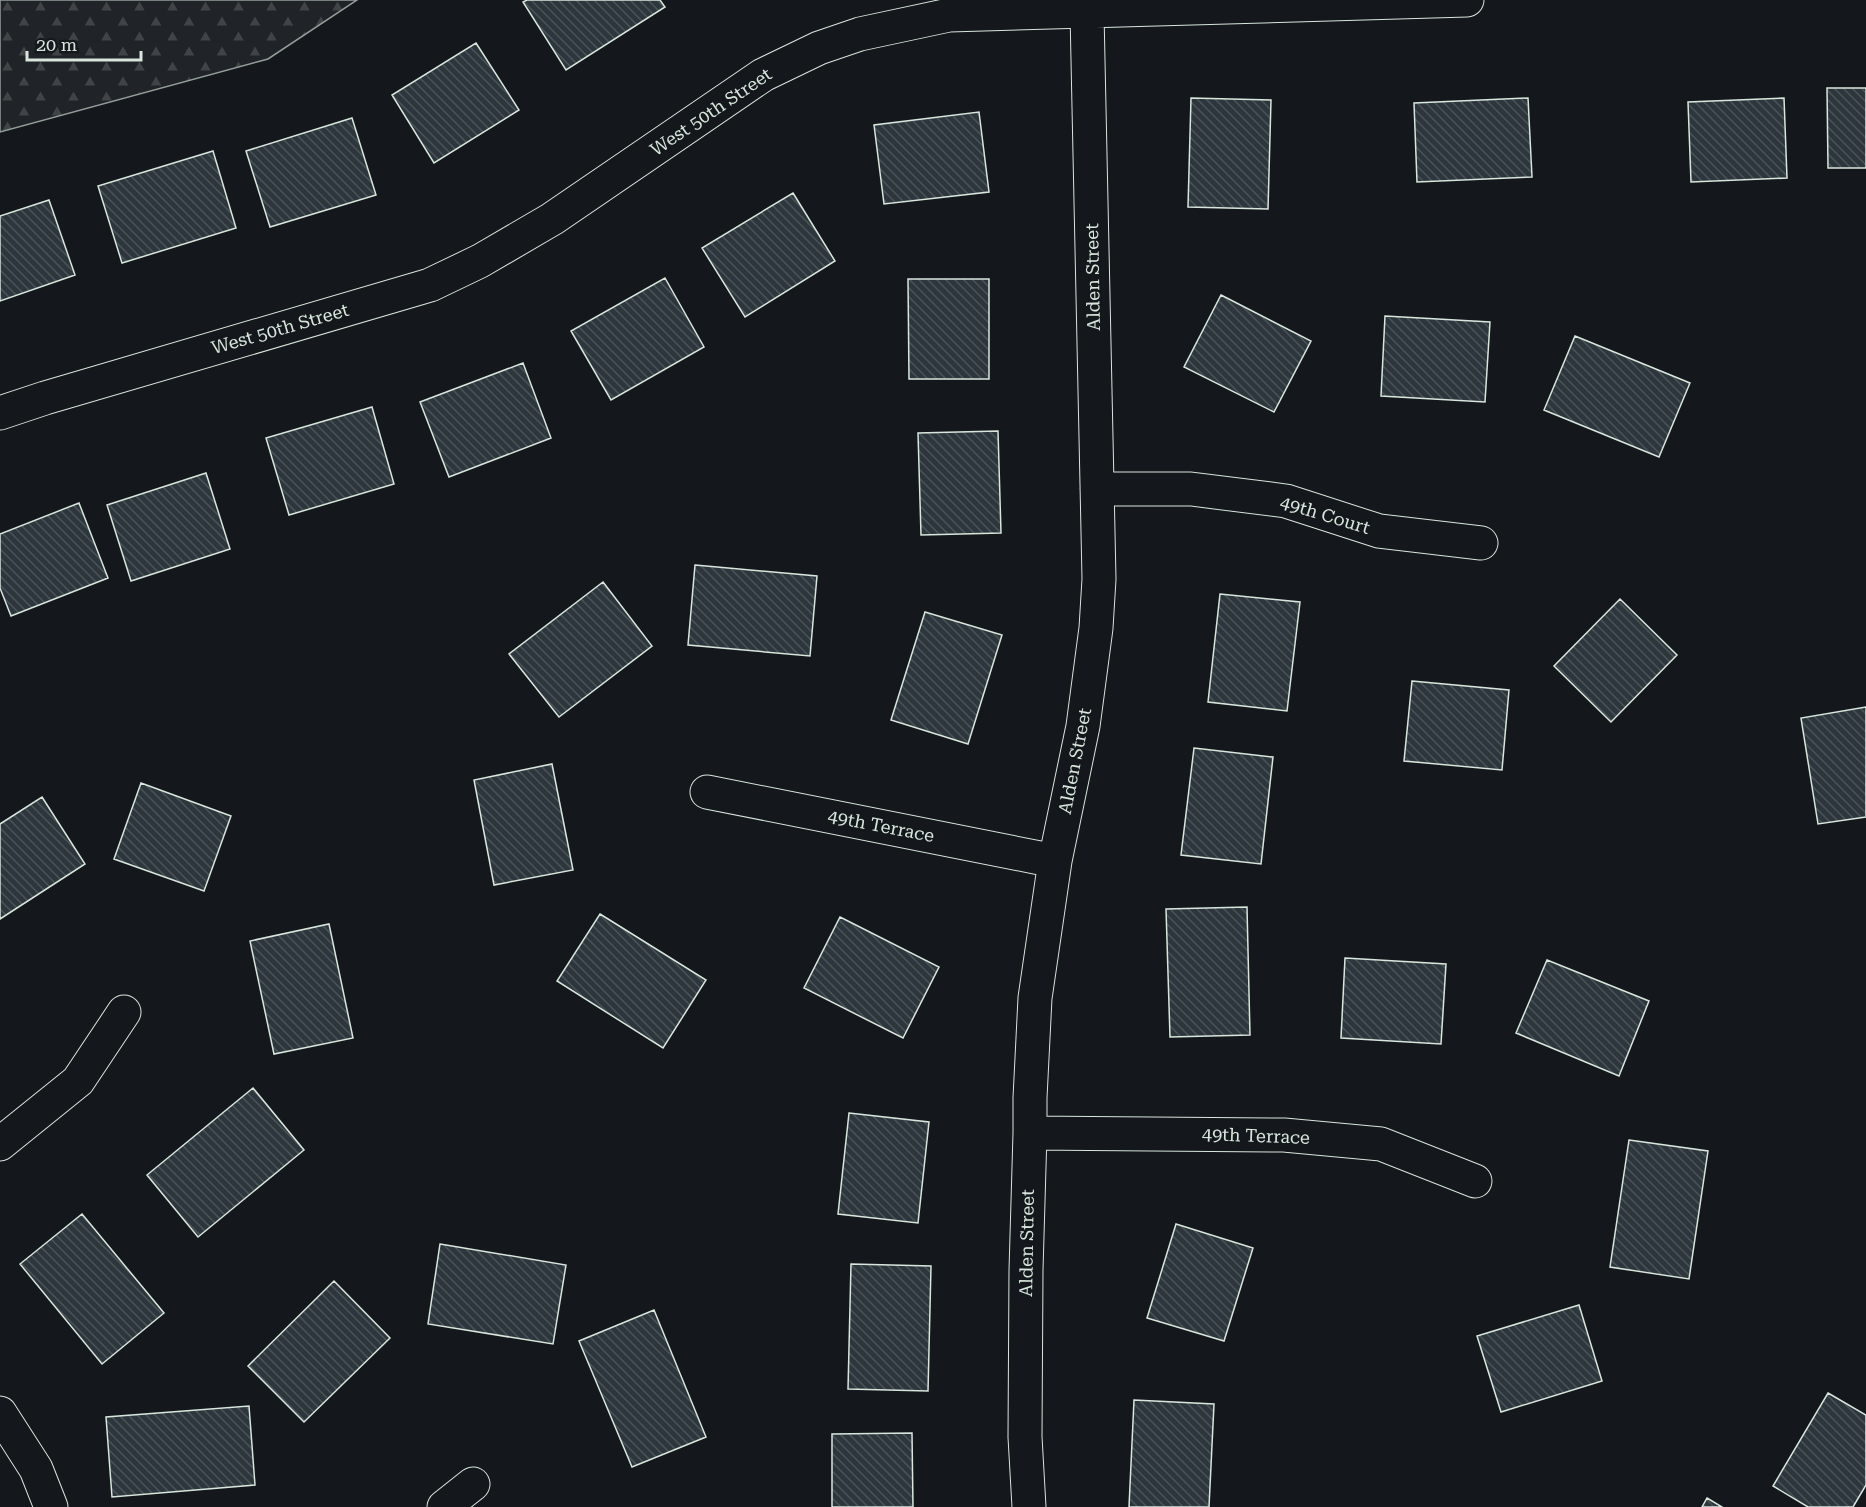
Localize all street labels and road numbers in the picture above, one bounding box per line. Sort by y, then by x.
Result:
street label: West 50th Street [646,63,776,160]
street label: Alden Street [1081,223,1104,331]
street label: West 50th Street [209,299,351,358]
street label: 49th Court [1278,491,1373,538]
street label: Alden Street [1054,706,1095,816]
street label: 49th Terrace [826,805,936,846]
street label: 49th Terrace [1202,1123,1310,1148]
street label: Alden Street [1015,1189,1038,1297]

